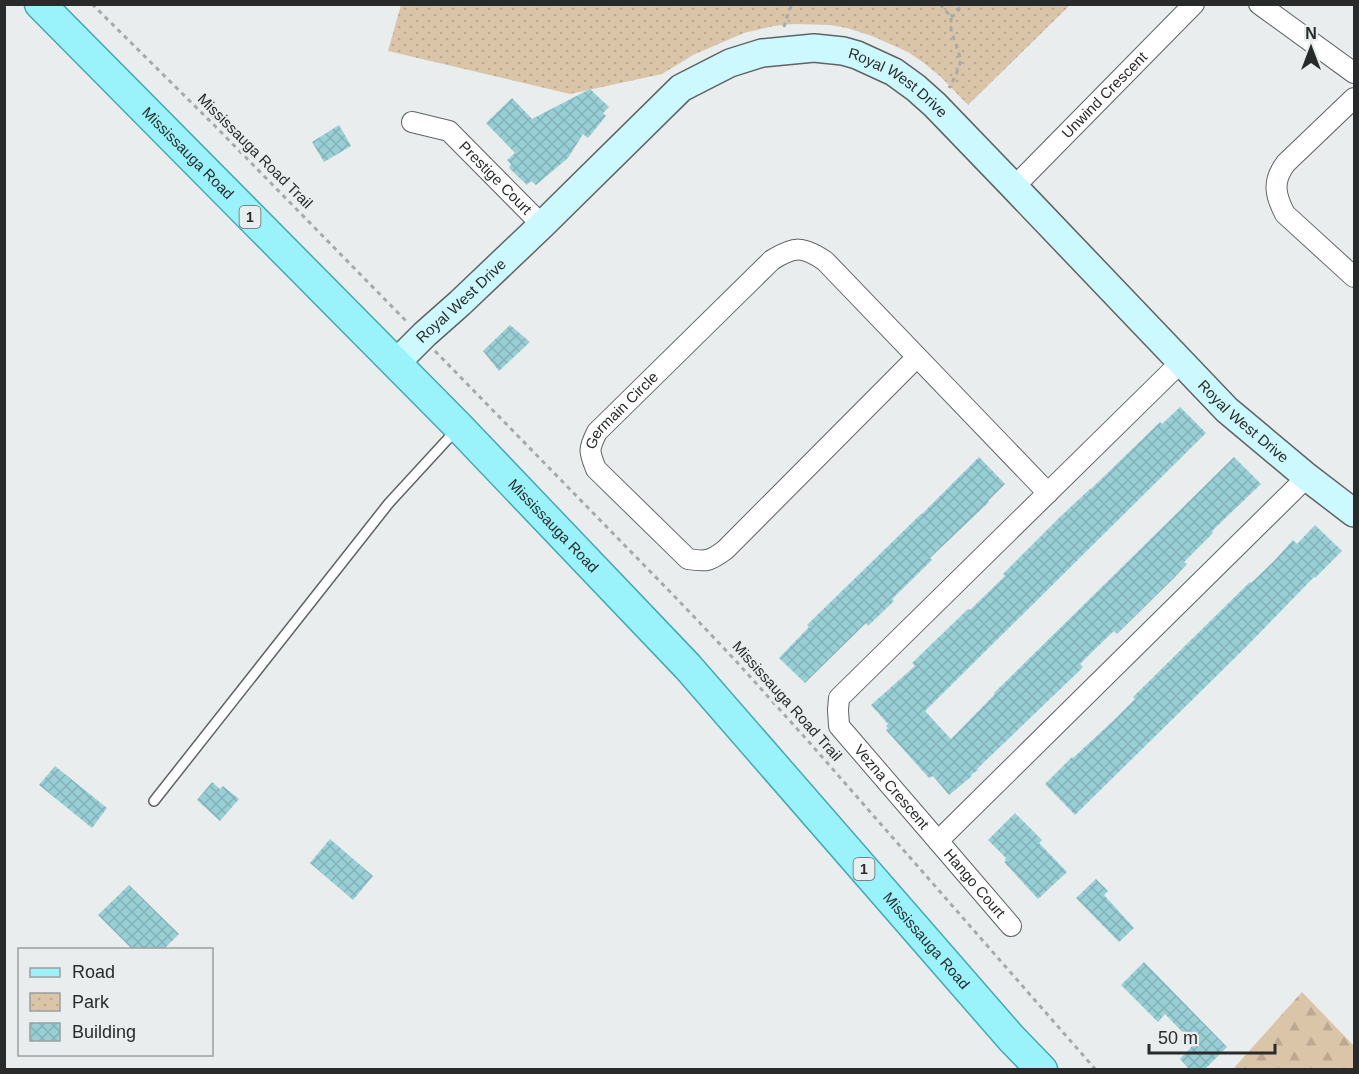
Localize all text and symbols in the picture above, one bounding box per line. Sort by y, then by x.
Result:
north arrow [1281,18,1341,78]
text: N [1305,25,1317,42]
street label: Royal West Drive [847,44,951,120]
street label: Unwind Crescent [1058,47,1151,141]
street label: Mississauga Road Trail [195,90,316,211]
street label: Mississauga Road [139,103,237,202]
street label: Prestige Court [456,137,536,218]
road number: 1 [240,206,260,228]
street label: Royal West Drive [412,255,509,346]
street label: Germain Circle [582,368,661,451]
street label: Royal West Drive [1195,376,1292,466]
street label: Mississauga Road [505,475,602,576]
street label: Mississauga Road Trail [729,637,846,764]
street label: Vezna Crescent [851,741,933,833]
street label: Hango Court [941,845,1010,922]
road number: 1 [854,858,874,880]
street label: Mississauga Road [880,889,973,992]
legend [18,948,213,1056]
text: Road [72,962,115,982]
text: Park [72,992,110,1012]
scale bar [1149,1017,1275,1055]
text: Building [72,1022,136,1042]
text: 50 m [1158,1028,1198,1048]

